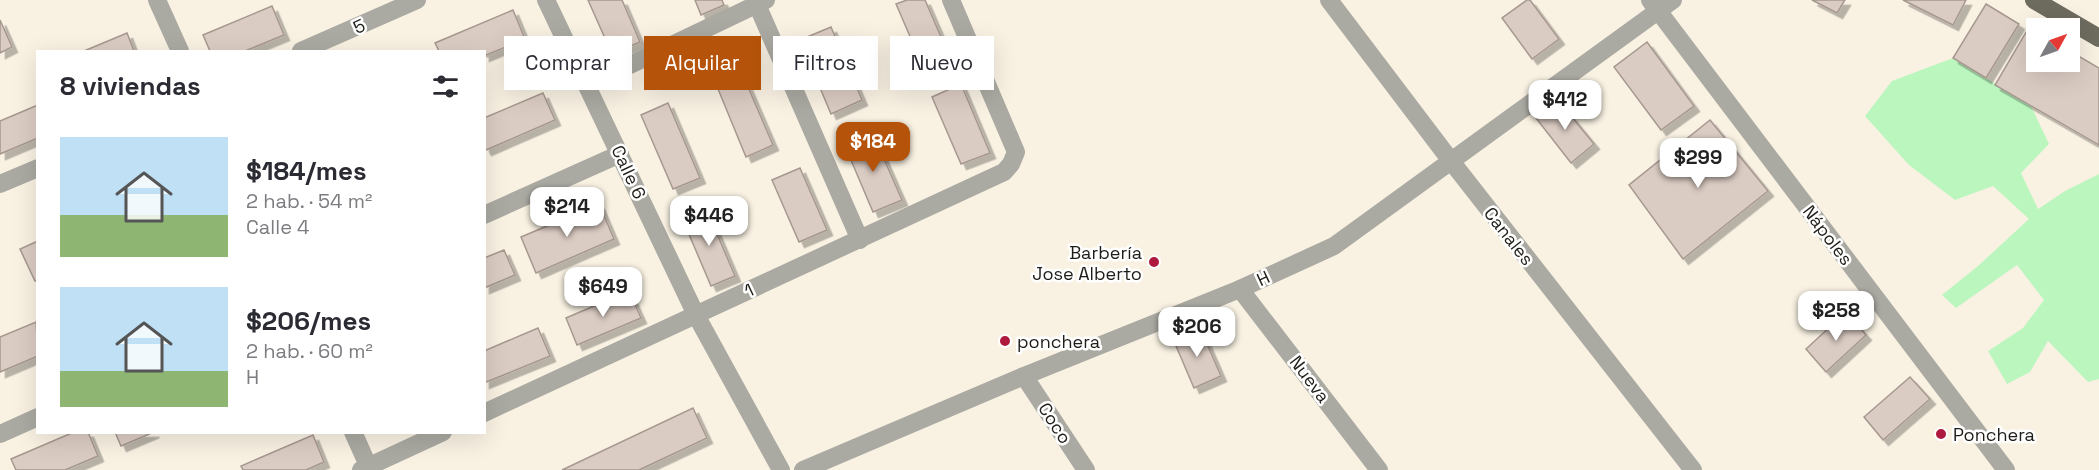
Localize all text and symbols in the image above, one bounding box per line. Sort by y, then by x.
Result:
street label: 5 [349,13,369,39]
north arrow [2026,18,2080,72]
map controls [2026,18,2080,72]
chip: Comprar [504,36,632,90]
chip: Alquilar [644,36,761,90]
chip: Filtros [773,36,878,90]
chip: Nuevo [890,36,994,90]
text: 8 viviendas [60,69,201,103]
icon: filters [429,70,462,103]
pin: $412 [1529,80,1601,131]
text: $412 [1543,86,1588,112]
pin: $184 [837,122,909,173]
text: $184 [850,128,896,154]
pin: $299 [1662,138,1734,189]
street label: Calle 6 [607,141,651,203]
text: $299 [1674,144,1722,170]
text: $184/mes [246,154,367,188]
icon: home [108,161,180,233]
pin: $214 [531,187,603,238]
text: 2 hab. · 54 m² [246,188,372,214]
text: $214 [544,193,590,219]
pin: $446 [673,196,745,247]
street label: Nápoles [1798,200,1858,270]
text: $446 [684,202,734,228]
street label: Canales [1479,202,1539,270]
text: Calle 4 [246,214,310,240]
place label: Barbería Jose Alberto [1032,241,1142,285]
marker: Barbería Jose Alberto [1147,255,1161,269]
street label: H [1253,265,1273,291]
pin: $649 [567,267,639,318]
text: $649 [578,273,628,299]
street label: 1 [741,278,757,302]
pin: $258 [1800,291,1872,342]
text: $258 [1812,297,1860,323]
text: $206/mes [246,304,371,338]
pin: $206 [1161,307,1233,358]
icon: home [108,311,180,383]
text: $206 [1172,313,1222,339]
place label: ponchera [1017,330,1100,353]
marker: ponchera [998,334,1012,348]
text: 2 hab. · 60 m² [246,338,373,364]
street label: Nueva [1285,351,1335,407]
text: H [246,364,259,390]
street label: Coco [1033,398,1077,448]
place label: Ponchera [1953,423,2035,446]
marker: Ponchera [1934,427,1948,441]

